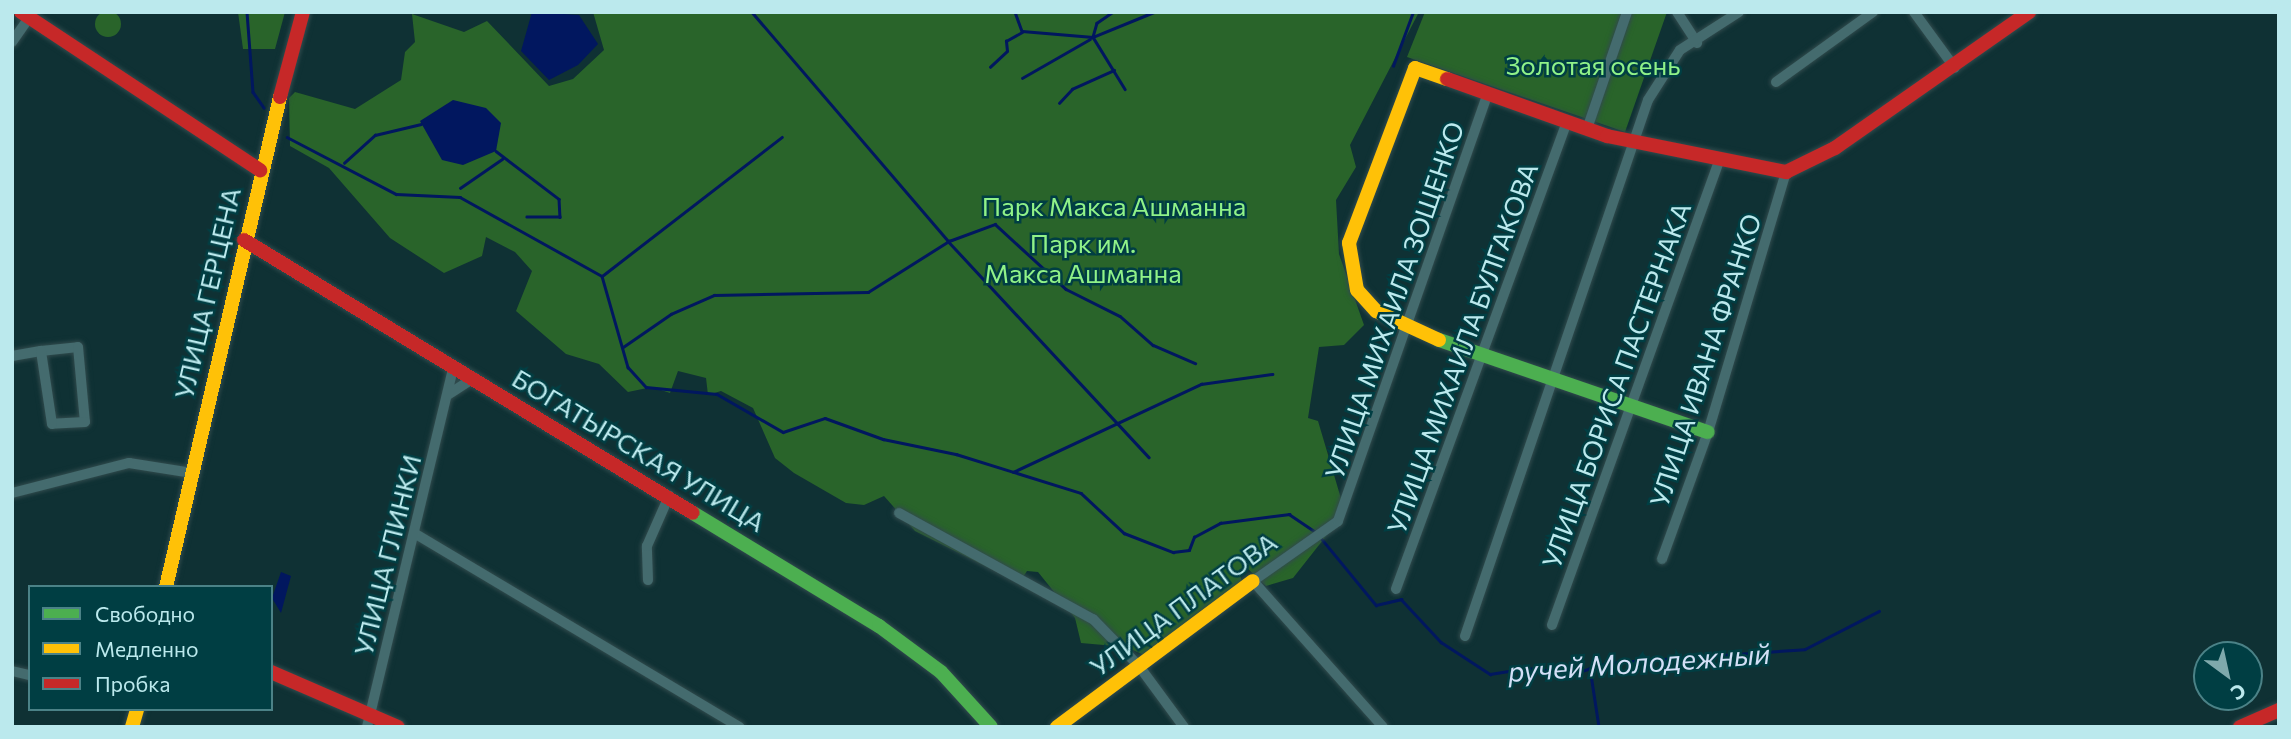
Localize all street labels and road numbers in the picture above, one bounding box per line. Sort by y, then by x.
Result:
street label: УЛИЦА МИХАИЛА ЗОЩЕНКО [1318,117,1470,483]
street label: УЛИЦА МИХАИЛА БУЛГАКОВА [1380,158,1544,538]
street label: УЛИЦА ГЕРЦЕНА [167,184,247,402]
street label: УЛИЦА БОРИСА ПАСТЕРНАКА [1535,198,1697,572]
street label: УЛИЦА ИВАНА ФРАНКО [1643,210,1767,510]
street label: БОГАТЫРСКАЯ УЛИЦА [507,362,771,538]
street label: УЛИЦА ГЛИНКИ [347,451,427,659]
street label: УЛИЦА ПЛАТОВА [1083,526,1283,682]

